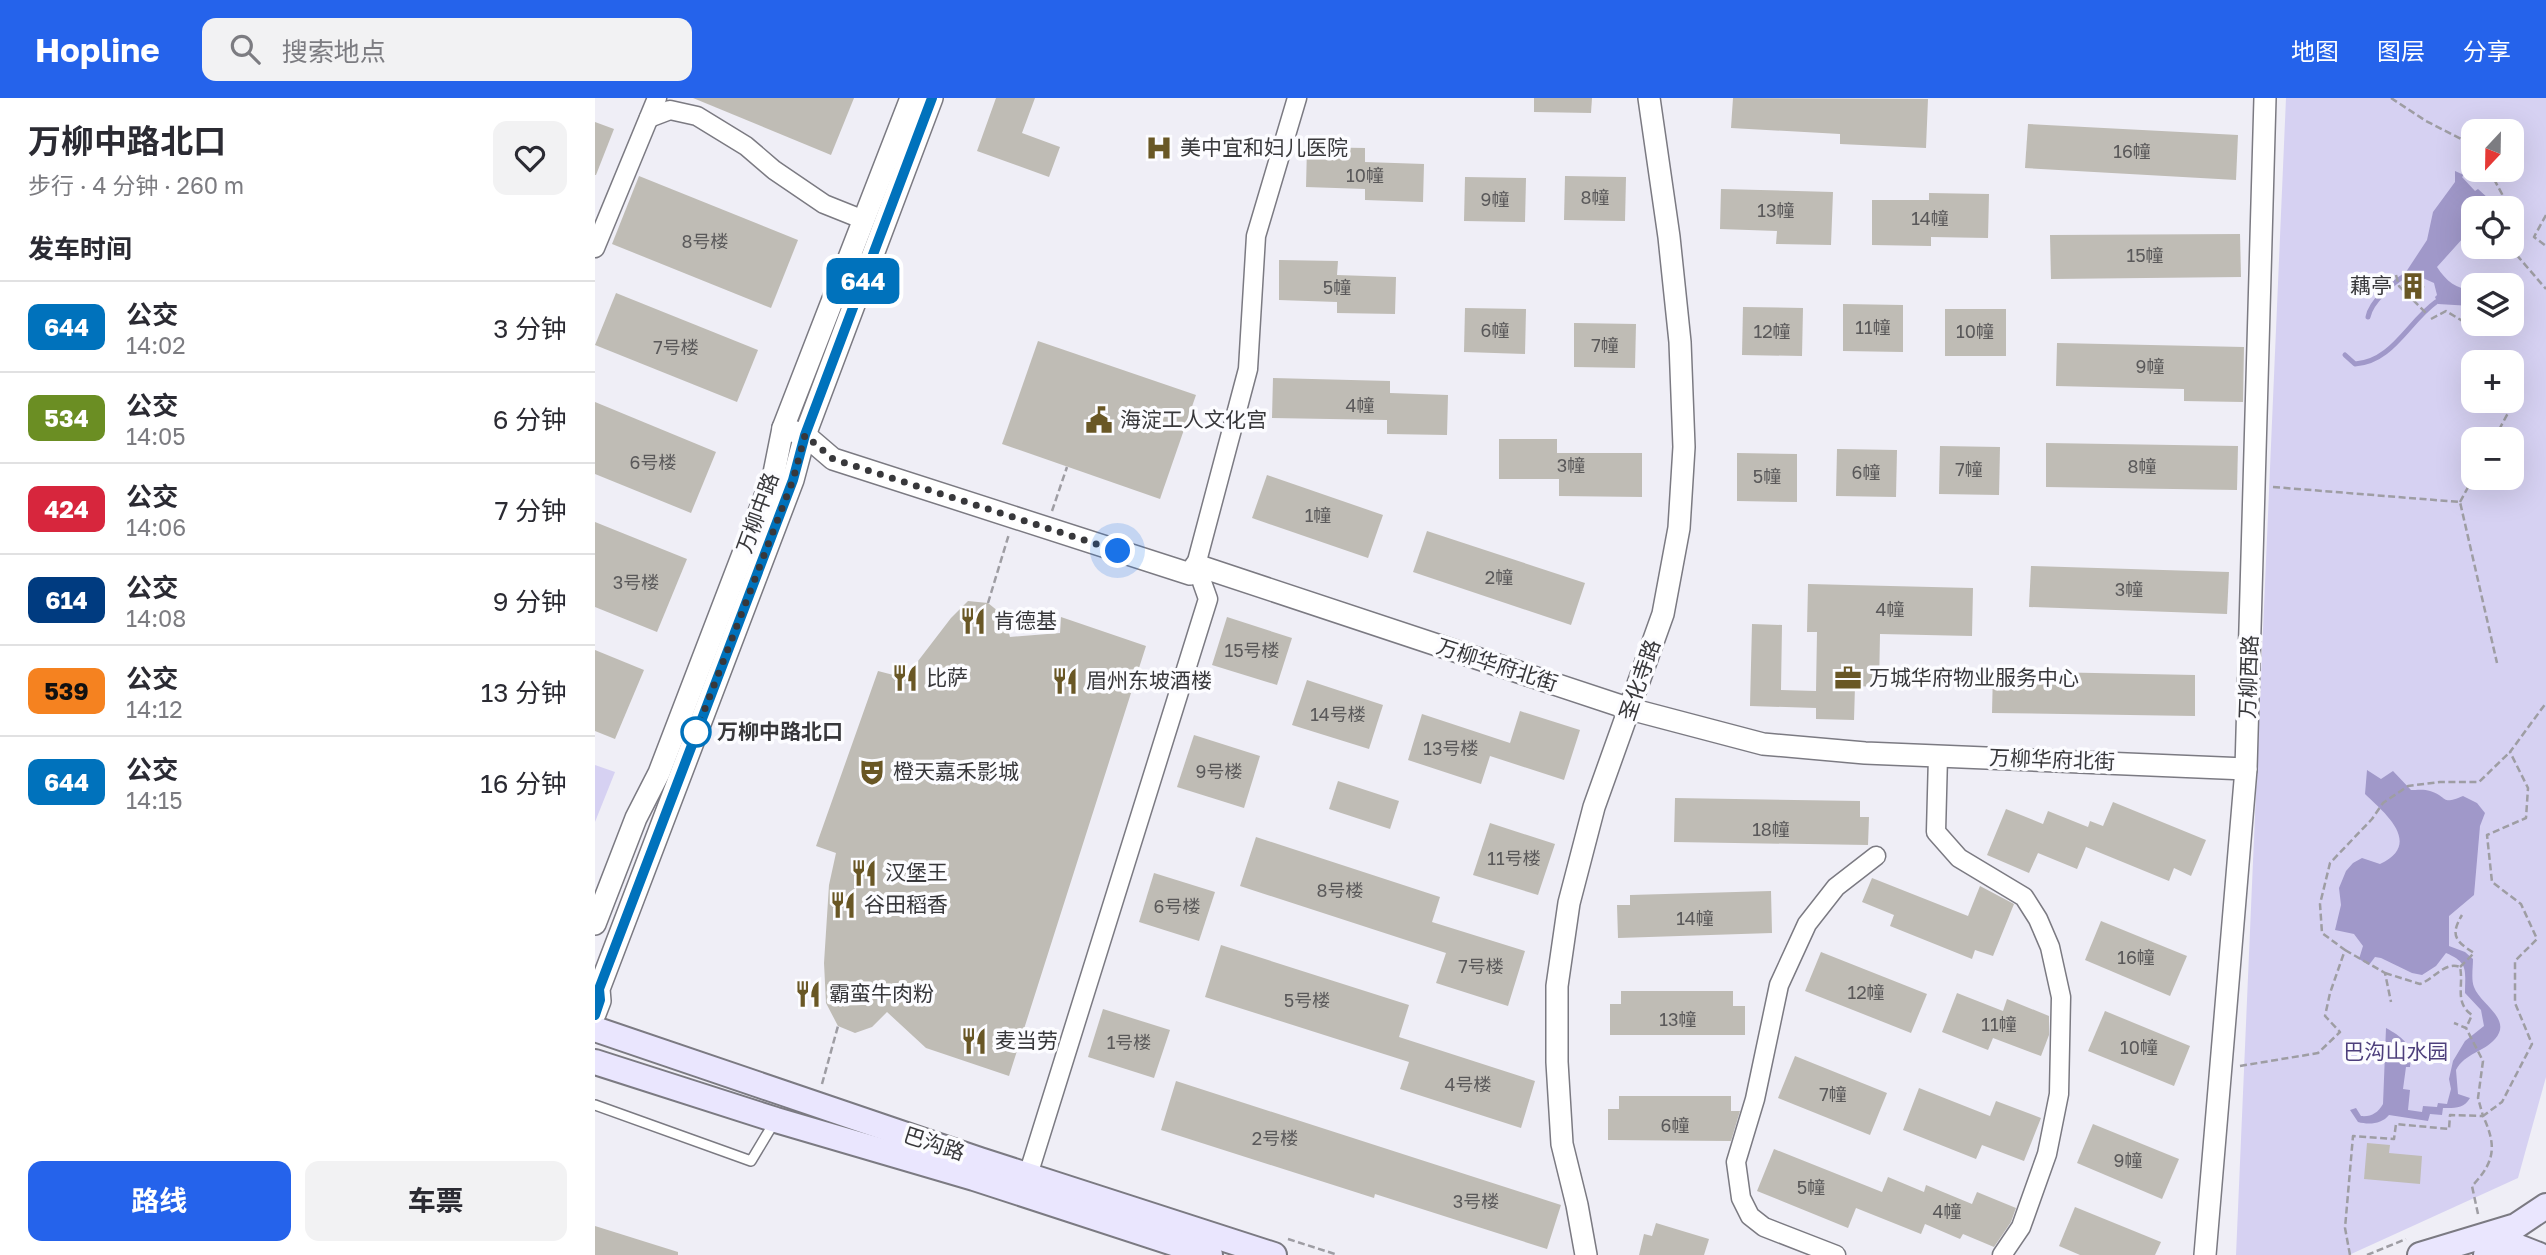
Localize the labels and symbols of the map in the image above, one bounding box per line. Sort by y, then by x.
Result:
north arrow [2461,119,2523,182]
hospital icon: 美中宜和妇儿医院 [1144,133,1174,163]
place label: 美中宜和妇儿医院 [1180,134,1348,160]
house number: 16幢 [2113,140,2151,162]
house number: 10幢 [1346,164,1384,186]
house number: 8幢 [1581,186,1609,208]
house number: 9幢 [1481,188,1509,210]
house number: 13幢 [1757,199,1795,221]
house number: 14幢 [1911,207,1949,229]
house number: 8号楼 [682,230,728,252]
house number: 15幢 [2126,244,2164,266]
line badge: 644 [823,258,903,304]
building icon: 藕亭 [2398,271,2428,301]
place label: 藕亭 [2350,272,2392,298]
house number: 5幢 [1323,276,1351,298]
house number: 11幢 [1855,316,1891,338]
house number: 6幢 [1481,319,1509,341]
house number: 12幢 [1753,320,1791,342]
house number: 10幢 [1956,320,1994,342]
house number: 7幢 [1591,334,1619,356]
house number: 7号楼 [653,336,699,358]
house number: 9幢 [2136,355,2164,377]
house number: 4幢 [1346,394,1374,416]
public building icon: 海淀工人文化宫 [1084,405,1114,435]
place label: 海淀工人文化宫 [1120,406,1267,432]
house number: 6号楼 [630,451,676,473]
house number: 3幢 [1557,454,1585,476]
house number: 8幢 [2128,455,2156,477]
house number: 7幢 [1955,458,1983,480]
house number: 6幢 [1852,461,1880,483]
house number: 5幢 [1753,465,1781,487]
street label: 万柳中路 [730,469,784,557]
house number: 1幢 [1305,504,1331,526]
your location [1100,533,1135,568]
house number: 2幢 [1485,566,1513,588]
house number: 3号楼 [613,571,659,593]
house number: 3幢 [2115,578,2143,600]
house number: 4幢 [1876,598,1904,620]
restaurant icon: 肯德基 [958,606,988,636]
place label: 肯德基 [994,607,1057,633]
street label: 万柳华府北街 [1433,632,1561,696]
street label: 万柳西路 [2234,635,2262,719]
street label: 圣化寺路 [1613,636,1665,724]
house number: 15号楼 [1224,639,1280,661]
restaurant icon: 比萨 [890,663,920,693]
office icon: 万城华府物业服务中心 [1833,663,1863,693]
place label: 比萨 [926,664,968,690]
place label: 万城华府物业服务中心 [1869,664,2079,690]
restaurant icon: 眉州东坡酒楼 [1050,666,1080,696]
place label: 眉州东坡酒楼 [1086,667,1212,693]
house number: 14号楼 [1310,703,1366,725]
marker: 万柳中路北口 [681,717,711,747]
place label: 万柳中路北口 [717,718,843,744]
house number: 13号楼 [1423,737,1479,759]
street label: 万柳华府北街 [1989,744,2115,774]
theatre icon: 橙天嘉禾影城 [857,757,887,787]
place label: 橙天嘉禾影城 [893,758,1019,784]
house number: 9号楼 [1196,760,1242,782]
house number: 18幢 [1752,818,1790,840]
house number: 11号楼 [1487,847,1541,869]
restaurant icon: 汉堡王 [849,858,879,888]
place label: 汉堡王 [885,859,948,885]
house number: 8号楼 [1317,879,1363,901]
restaurant icon: 谷田稻香 [828,890,858,920]
place label: 谷田稻香 [864,891,948,917]
house number: 6号楼 [1154,895,1200,917]
house number: 14幢 [1676,907,1714,929]
house number: 16幢 [2117,946,2155,968]
house number: 7号楼 [1458,955,1504,977]
restaurant icon: 霸蛮牛肉粉 [793,979,823,1009]
place label: 霸蛮牛肉粉 [829,980,934,1006]
house number: 12幢 [1847,981,1885,1003]
house number: 5号楼 [1284,989,1330,1011]
house number: 13幢 [1659,1008,1697,1030]
house number: 11幢 [1981,1013,2017,1035]
restaurant icon: 麦当劳 [959,1026,989,1056]
place label: 麦当劳 [995,1027,1058,1053]
house number: 1号楼 [1107,1031,1151,1053]
house number: 10幢 [2120,1036,2158,1058]
park label: 巴沟山水园 [2344,1038,2449,1064]
house number: 4号楼 [1445,1073,1491,1095]
house number: 7幢 [1819,1083,1847,1105]
house number: 6幢 [1661,1114,1689,1136]
street label: 巴沟路 [900,1121,968,1165]
house number: 2号楼 [1252,1127,1298,1149]
house number: 9幢 [2114,1149,2142,1171]
house number: 5幢 [1797,1176,1825,1198]
house number: 3号楼 [1453,1190,1499,1212]
house number: 4幢 [1933,1200,1961,1222]

